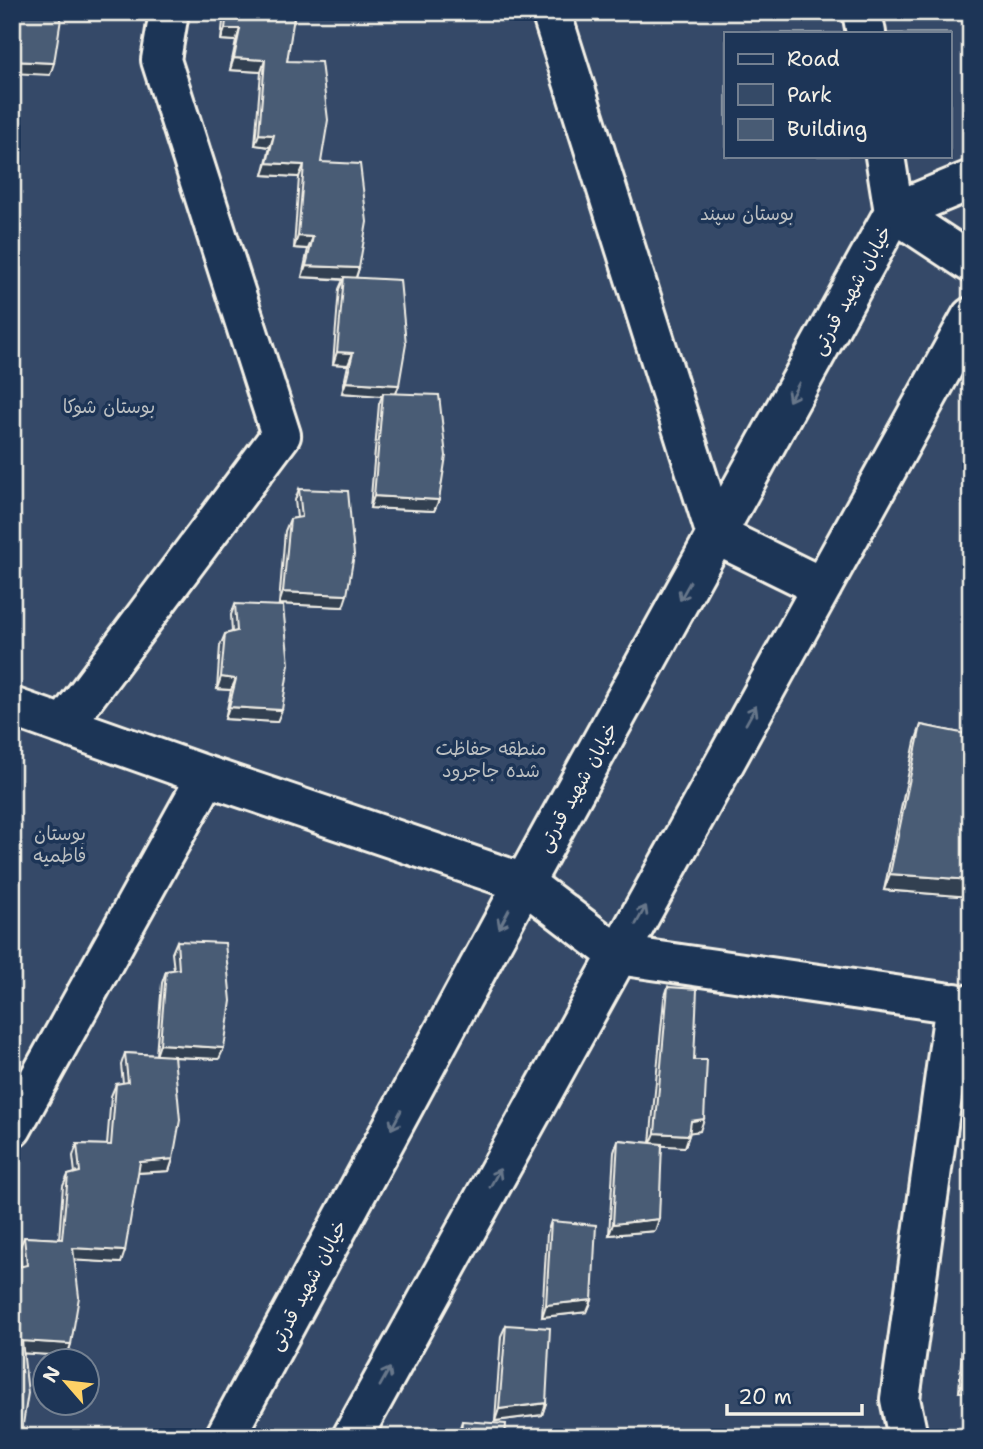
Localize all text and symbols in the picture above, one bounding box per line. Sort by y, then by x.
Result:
legend [724,32,951,158]
text: Road [787,45,840,73]
text: Park [787,81,832,109]
text: Building [787,115,867,143]
park label: بوستان سپند [700,201,794,226]
street label: خیابان شهید قدرتی [806,221,897,359]
one-way arrow [787,381,801,402]
park label: بوستان شوکا [63,394,155,419]
one-way arrow [677,581,691,601]
one-way arrow [744,706,758,726]
street label: خیابان شهید قدرتی [532,718,623,856]
park label: منطقه حفاظت شده جاجرود [435,736,547,783]
park label: بوستان فاطمیه [34,821,87,868]
one-way arrow [634,905,648,925]
one-way arrow [497,909,511,929]
one-way arrow [389,1109,403,1129]
one-way arrow [489,1168,502,1189]
street label: خیابان شهید قدرتی [263,1216,352,1355]
north arrow [32,1348,102,1418]
text: N [37,1362,66,1387]
one-way arrow [379,1367,392,1388]
scale bar [727,1372,862,1416]
text: 20 m [738,1383,792,1411]

